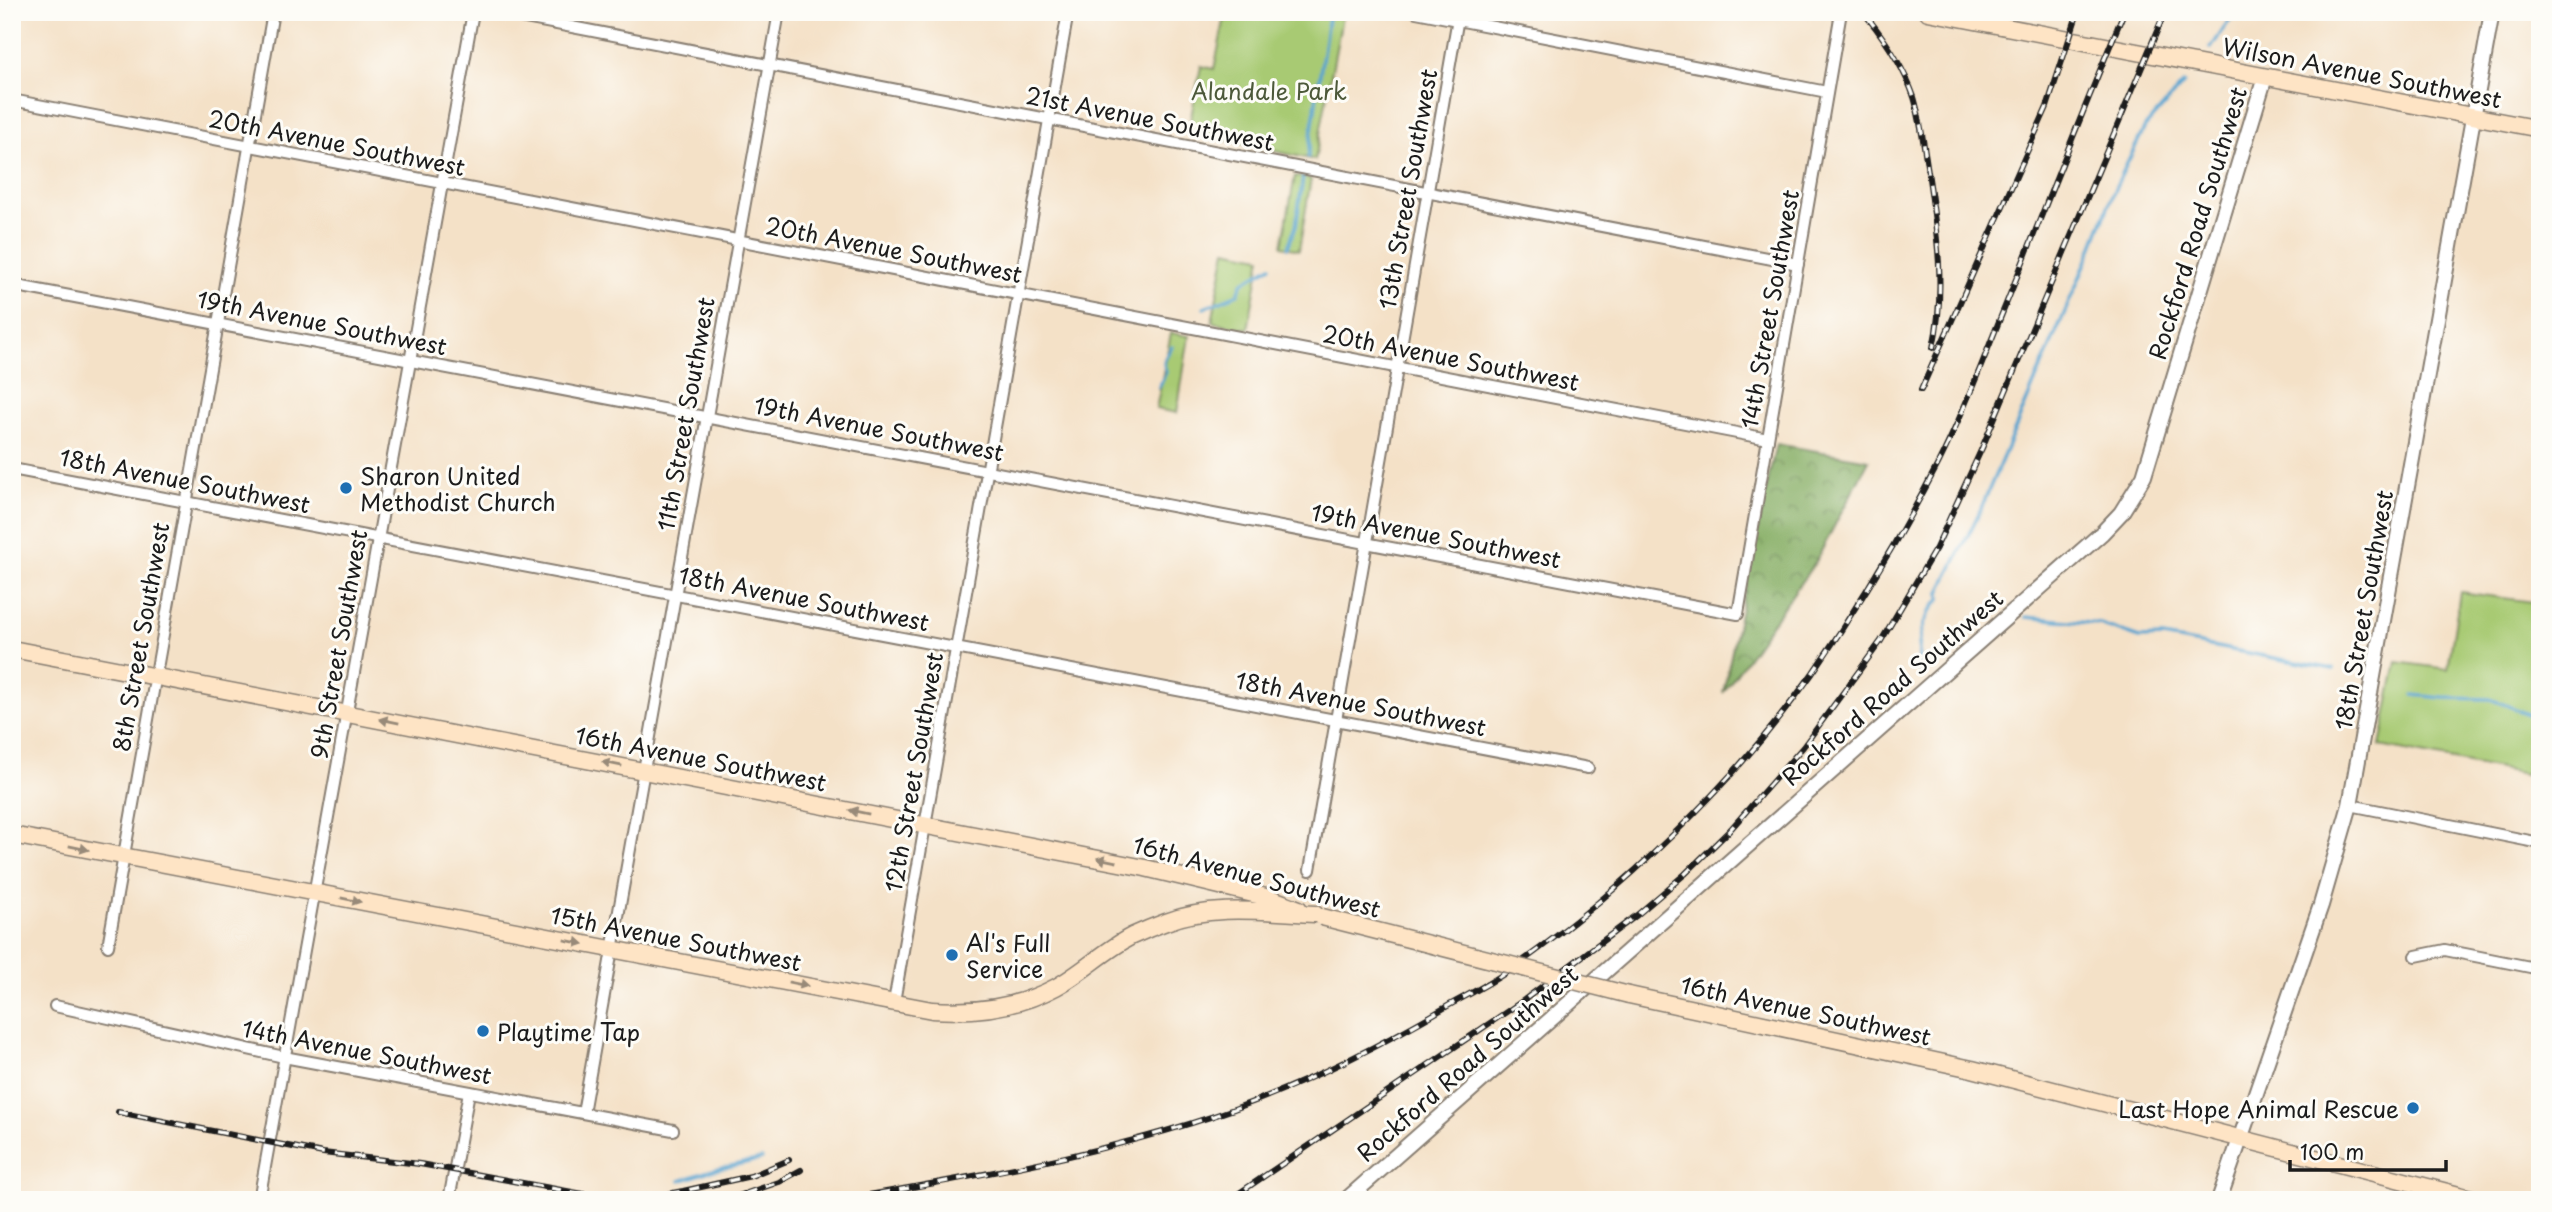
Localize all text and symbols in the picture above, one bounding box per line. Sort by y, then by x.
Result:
street label: Wilson Avenue Southwest [2219,28,2505,116]
street label: 13th Street Southwest [1369,66,1445,312]
park label: Alandale Park [1191,73,1347,108]
street label: 21st Avenue Southwest [1023,77,1277,159]
street label: Rockford Road Southwest [2139,82,2255,364]
street label: 20th Avenue Southwest [206,100,468,184]
street label: 14th Street Southwest [1731,187,1807,431]
street label: 20th Avenue Southwest [763,207,1025,291]
street label: 19th Avenue Southwest [194,281,450,363]
street label: 11th Street Southwest [647,294,723,534]
street label: 20th Avenue Southwest [1320,315,1582,399]
street label: 19th Avenue Southwest [751,387,1007,469]
street label: 18th Avenue Southwest [57,439,313,521]
place label: Sharon United Methodist Church [360,458,556,519]
marker: Sharon United Methodist Church [338,480,354,496]
street label: 18th Street Southwest [2325,487,2401,733]
street label: 19th Avenue Southwest [1308,494,1564,576]
street label: 8th Street Southwest [103,519,177,755]
street label: 9th Street Southwest [301,527,375,761]
street label: 18th Avenue Southwest [676,557,932,639]
street label: Rockford Road Southwest [1774,581,2010,793]
street label: 12th Street Southwest [875,649,951,895]
street label: 18th Avenue Southwest [1233,662,1489,744]
one-way arrow [378,715,400,726]
street label: 16th Avenue Southwest [572,716,830,800]
one-way arrow [601,759,623,770]
one-way arrow [848,806,870,817]
street label: 16th Avenue Southwest [1129,826,1385,926]
one-way arrow [68,843,90,854]
one-way arrow [1096,855,1118,866]
one-way arrow [340,894,362,905]
street label: 15th Avenue Southwest [548,897,804,979]
place label: Al's Full Service [966,925,1050,986]
one-way arrow [563,937,585,948]
marker: Al's Full Service [944,947,960,963]
street label: Rockford Road Southwest [1349,957,1585,1169]
street label: 16th Avenue Southwest [1678,966,1934,1054]
one-way arrow [787,979,809,990]
street label: 14th Avenue Southwest [239,1010,495,1092]
place label: Playtime Tap [497,1014,640,1049]
marker: Playtime Tap [475,1023,491,1039]
place label: Last Hope Animal Rescue [2118,1091,2399,1126]
marker: Last Hope Animal Rescue [2405,1100,2421,1116]
scale bar [2290,1128,2445,1172]
text: 100 m [2300,1135,2364,1167]

